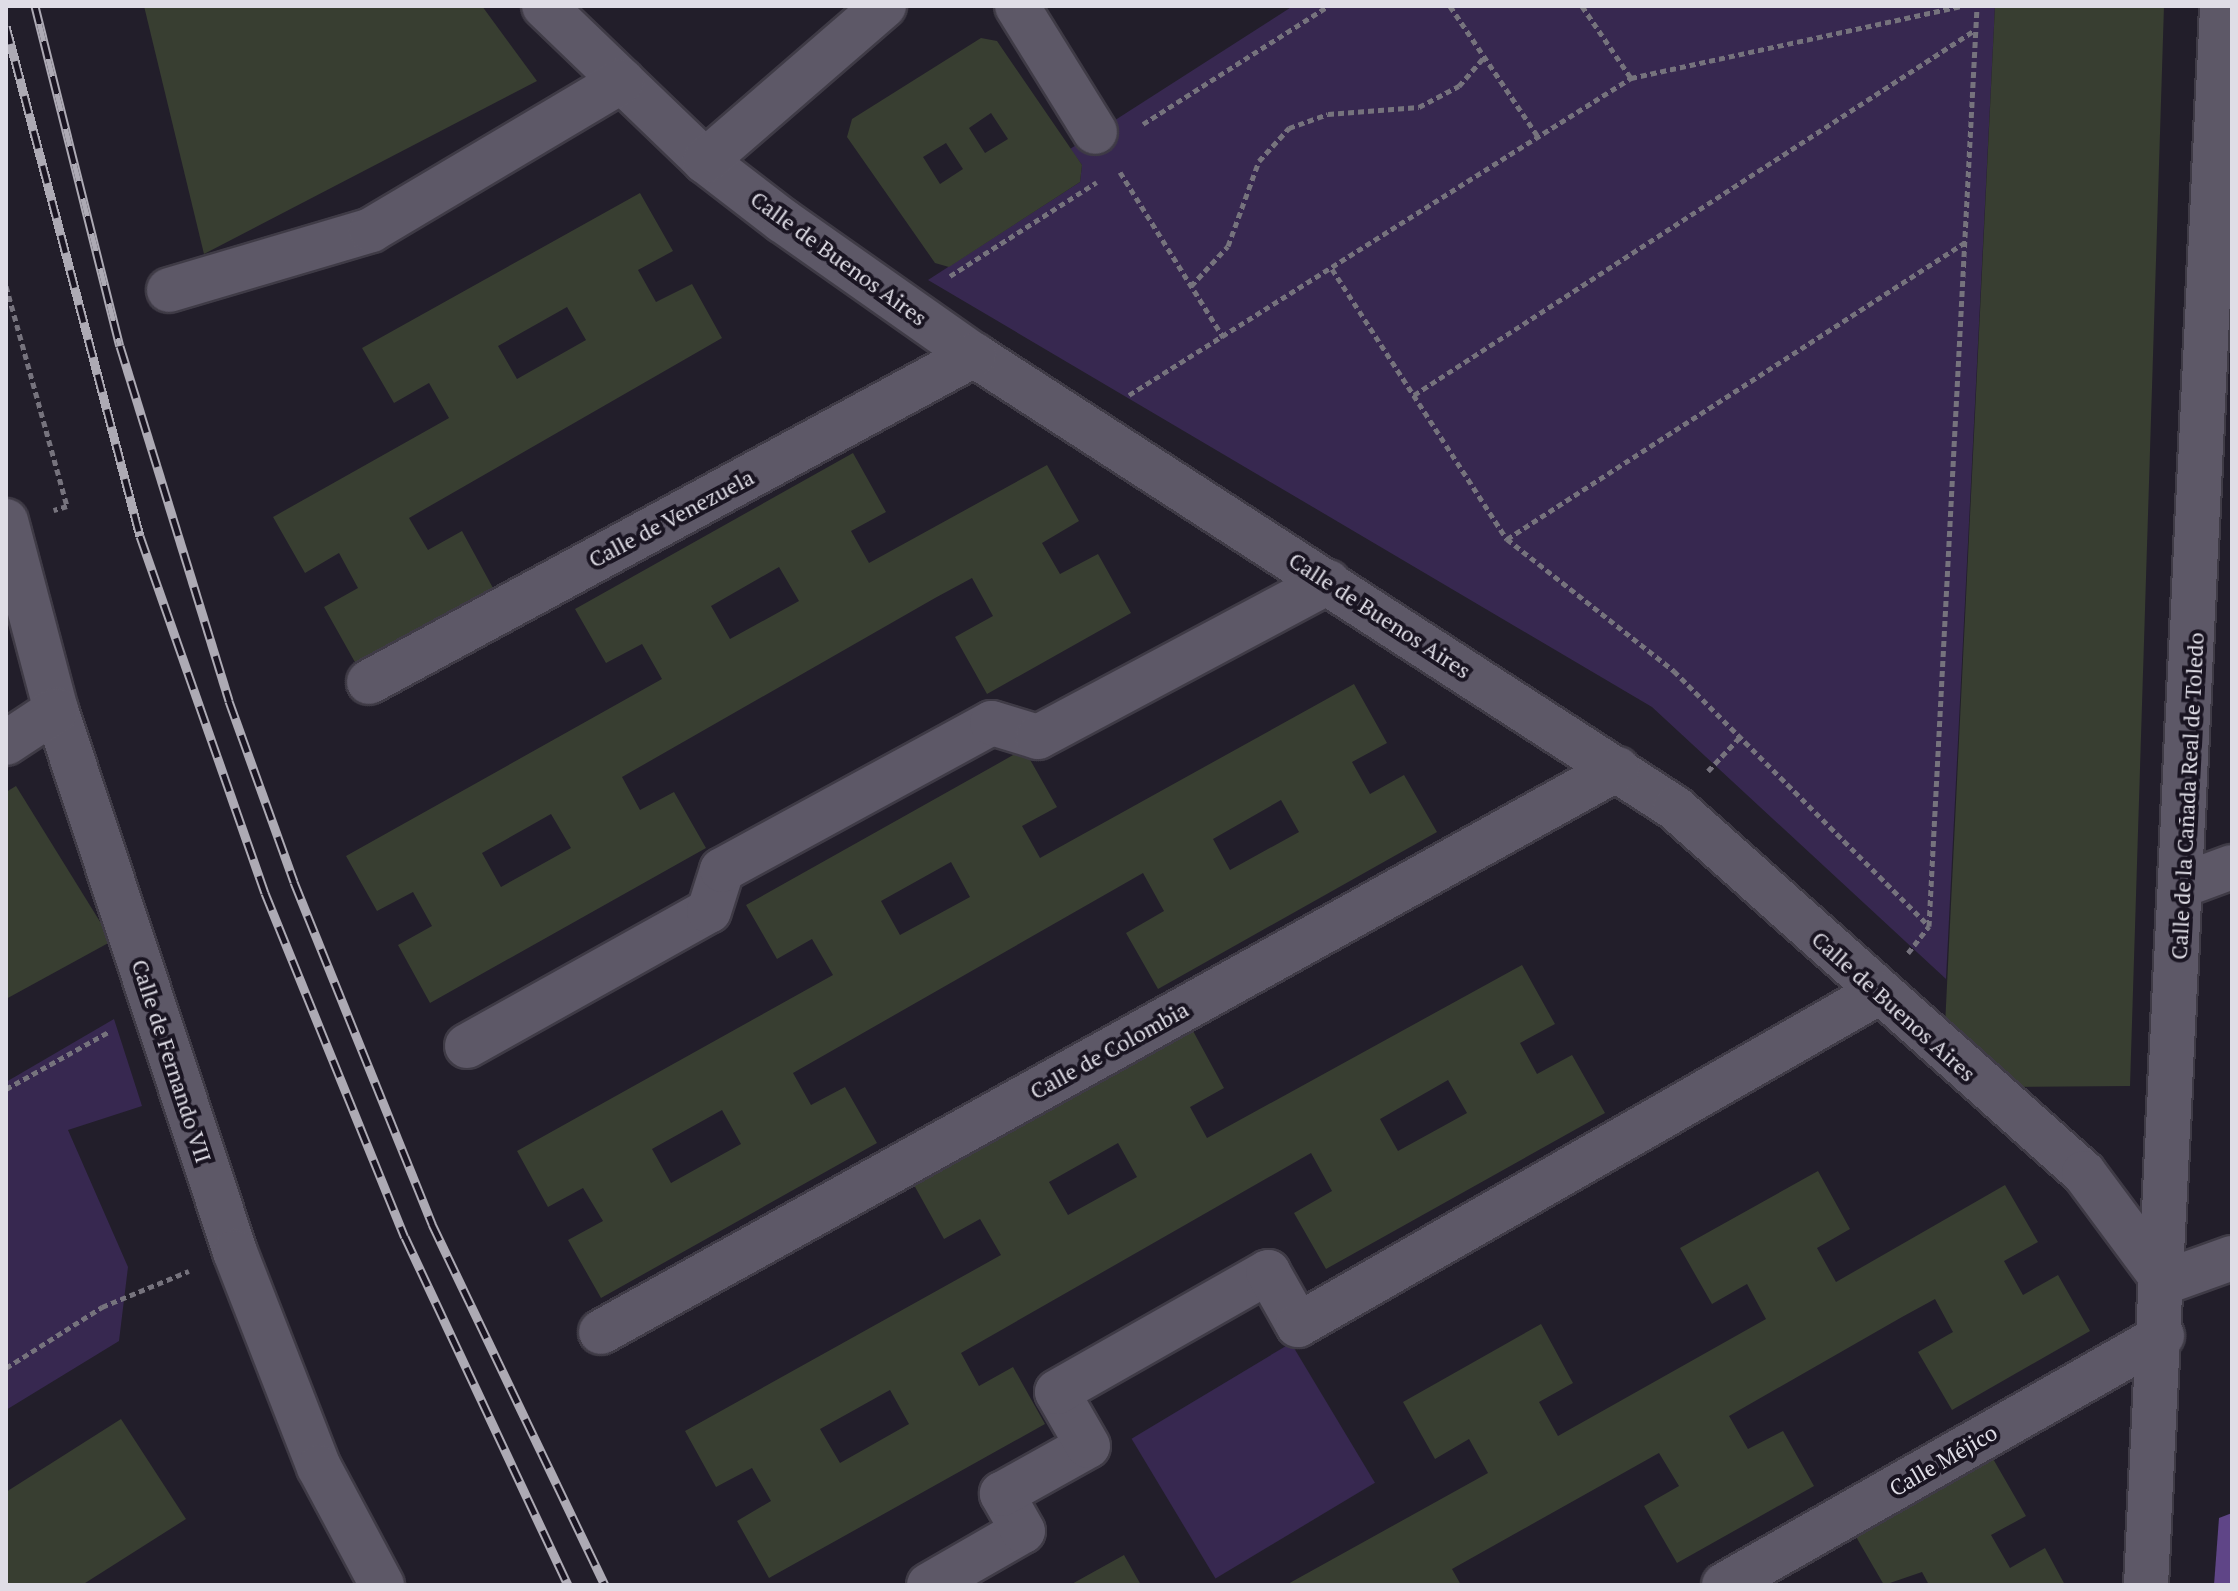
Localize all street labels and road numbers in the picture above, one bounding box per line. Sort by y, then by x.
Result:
street label: Calle de Buenos Aires [746,185,932,331]
street label: Calle de Venezuela [584,463,758,573]
street label: Calle de Buenos Aires [1284,546,1476,684]
street label: Calle de la Cañada Real de Toledo [2165,632,2209,960]
street label: Calle de Buenos Aires [1807,925,1981,1087]
street label: Calle de Fernando VII [127,956,217,1166]
street label: Calle de Colombia [1025,996,1193,1104]
street label: Calle Méjico [1884,1419,2002,1501]

